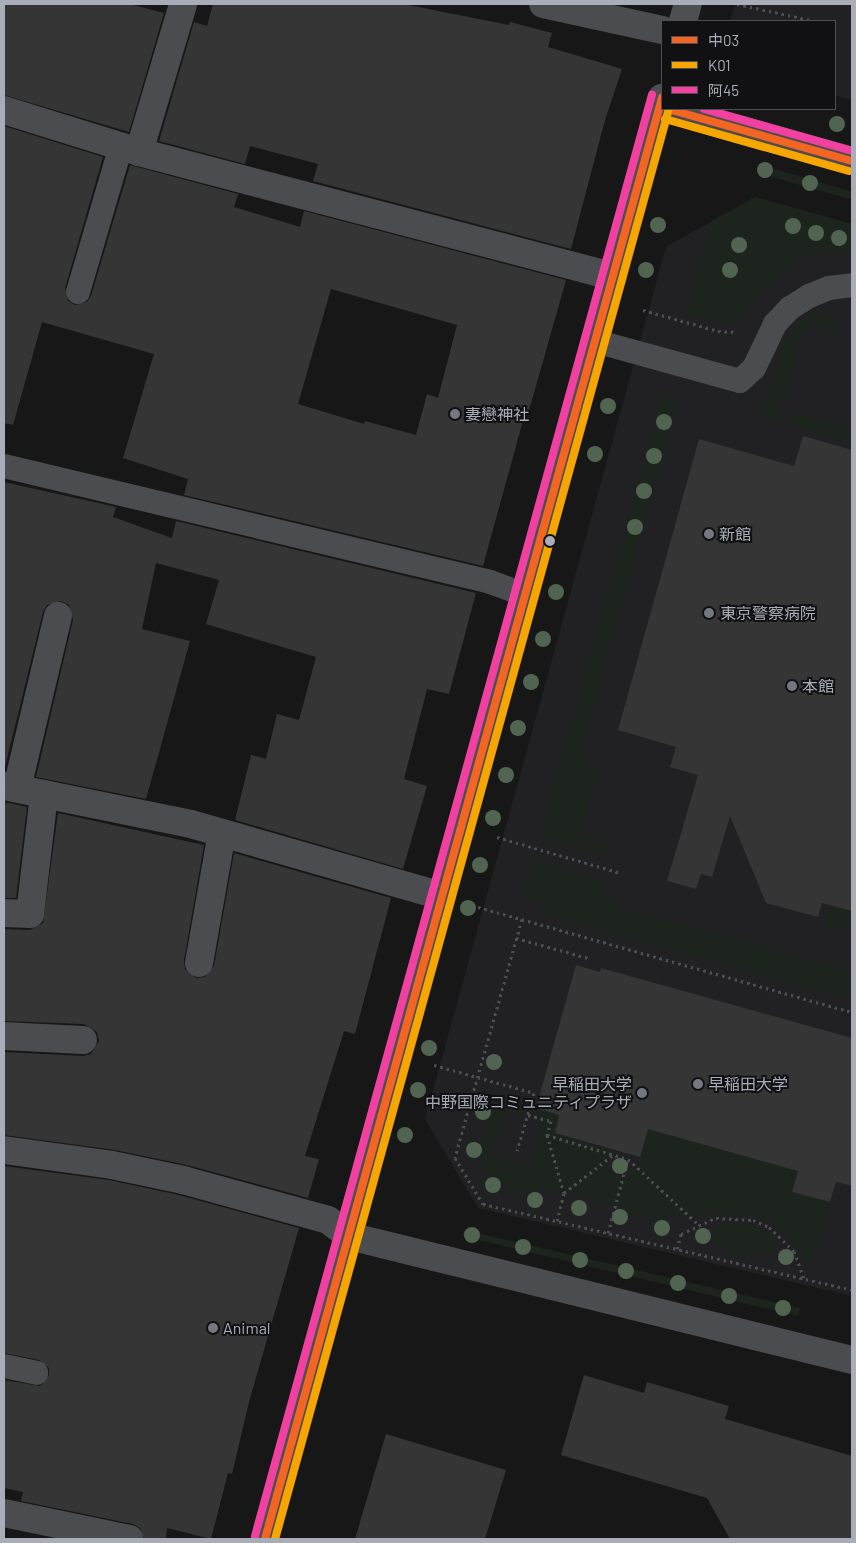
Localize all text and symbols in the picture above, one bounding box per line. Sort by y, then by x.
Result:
legend [661,20,836,110]
text: 中03 [708,31,739,49]
text: K01 [708,56,730,74]
text: 阿45 [708,81,739,99]
place label: 妻戀神社 [465,404,529,424]
marker: 妻戀神社 [449,408,461,420]
place label: 新館 [719,524,751,544]
marker: 新館 [703,528,715,540]
unlabelled marker [545,536,555,546]
place label: 東京警察病院 [720,603,816,623]
marker: 東京警察病院 [702,606,716,620]
place label: 本館 [802,676,834,696]
marker: 本館 [786,680,798,692]
place label: 早稲田大学 中野国際コミュニティプラザ [424,1074,632,1112]
place label: 早稲田大学 [708,1074,788,1094]
marker: 早稲田大学 [692,1078,704,1090]
marker: 早稲田大学 中野国際コミュニティプラザ [636,1087,648,1099]
place label: Animal [223,1318,271,1338]
marker: Animal [207,1322,219,1334]

